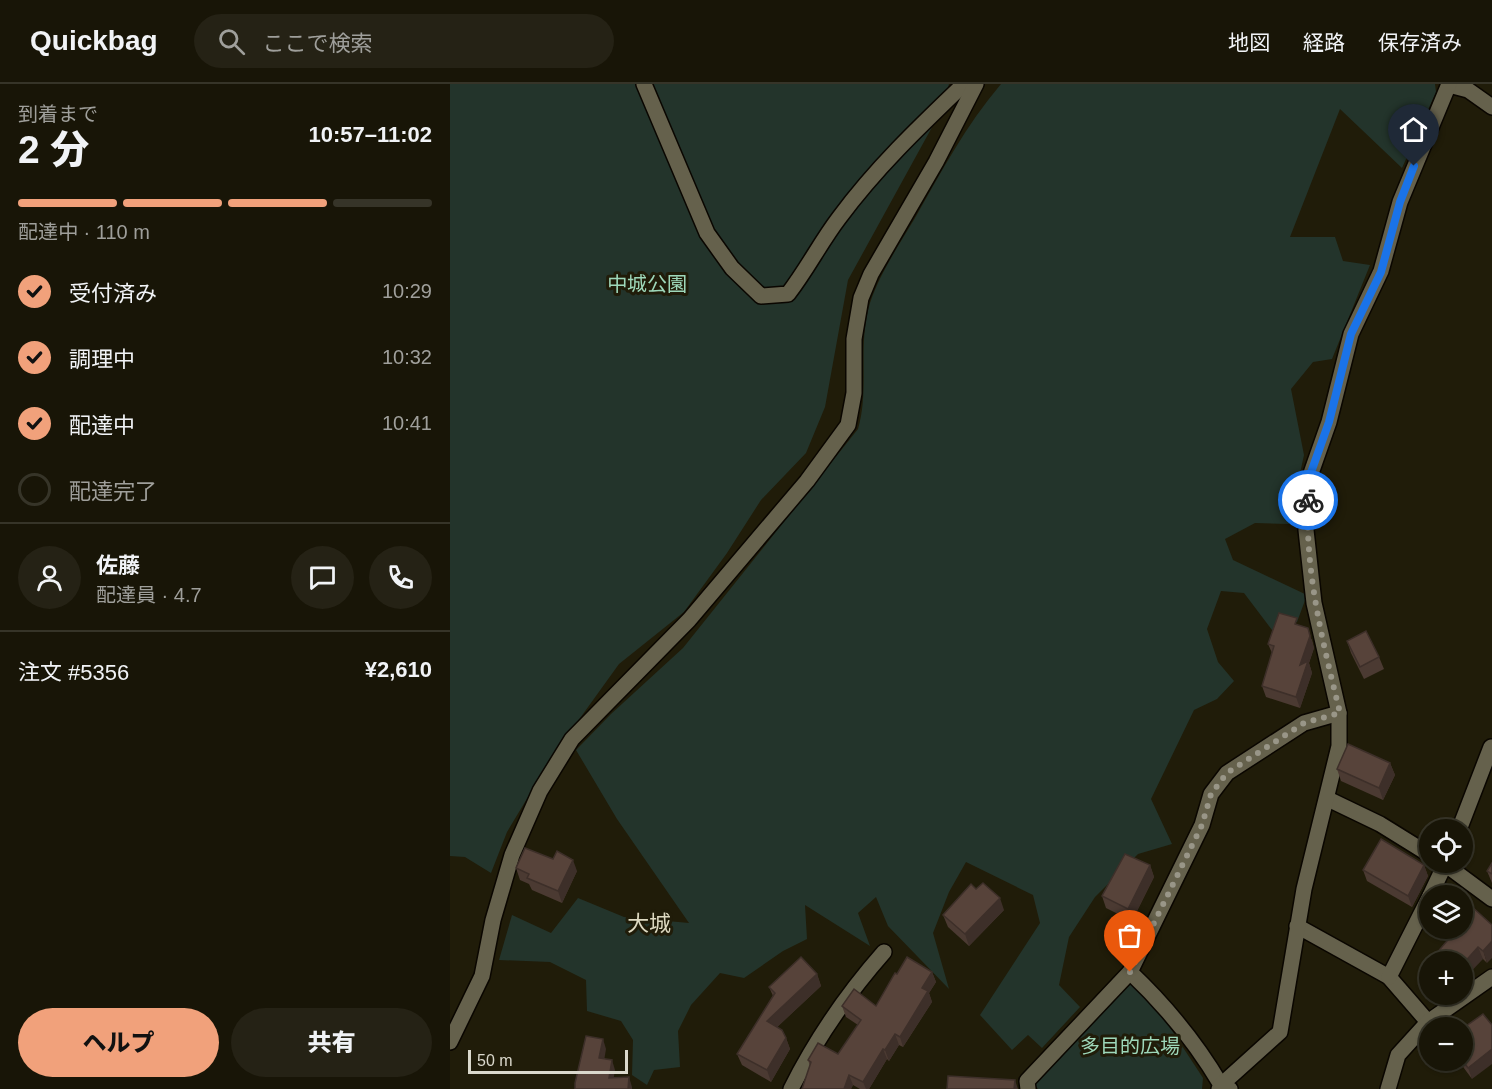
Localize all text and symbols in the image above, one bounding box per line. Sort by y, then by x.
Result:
search box [194,14,614,68]
text: Quickbag [30,25,158,56]
icon: search [215,25,248,58]
text: ここで検索 [263,31,373,56]
text: 地図 [1228,31,1270,54]
text: 経路 [1303,31,1345,54]
text: 保存済み [1378,31,1462,54]
text: 到着まで [18,103,98,125]
pin [1388,104,1439,166]
icon: home [1397,113,1430,146]
text: 10:57–11:02 [308,122,432,147]
text: 2 分 [18,128,90,171]
text: 配達中 · 110 m [18,221,150,243]
park label: 中城公園 [607,273,687,295]
icon: check [18,275,51,308]
text: 10:29 [382,280,432,302]
text: 受付済み [69,281,157,306]
icon: check [18,341,51,374]
text: 10:32 [382,346,432,368]
text: 調理中 [69,347,135,372]
icon: check [18,407,51,440]
text: 10:41 [382,412,432,434]
text: 配達中 [69,413,135,438]
courier [1278,470,1338,530]
text: 配達完了 [69,479,157,504]
icon: bike [1292,484,1325,517]
button: person [18,546,81,609]
button: chat [291,546,354,609]
button: phone [369,546,432,609]
text: 佐藤 [96,553,140,578]
text: 配達員 · 4.7 [96,584,202,606]
text: ¥2,610 [365,657,432,682]
text: 注文 #5356 [18,660,129,685]
map controls [1419,819,1473,1071]
button: locate [1419,819,1473,873]
button: layers [1419,885,1473,939]
pin [1104,910,1155,972]
district label: 大城 [627,911,671,936]
icon: bag [1113,919,1146,952]
button: + [1419,951,1473,1005]
button: ヘルプ [18,1008,219,1077]
button: 共有 [231,1008,432,1077]
button: − [1419,1017,1473,1071]
park label: 多目的広場 [1080,1035,1180,1057]
scale bar [468,1047,628,1074]
text: 50 m [477,1052,513,1069]

